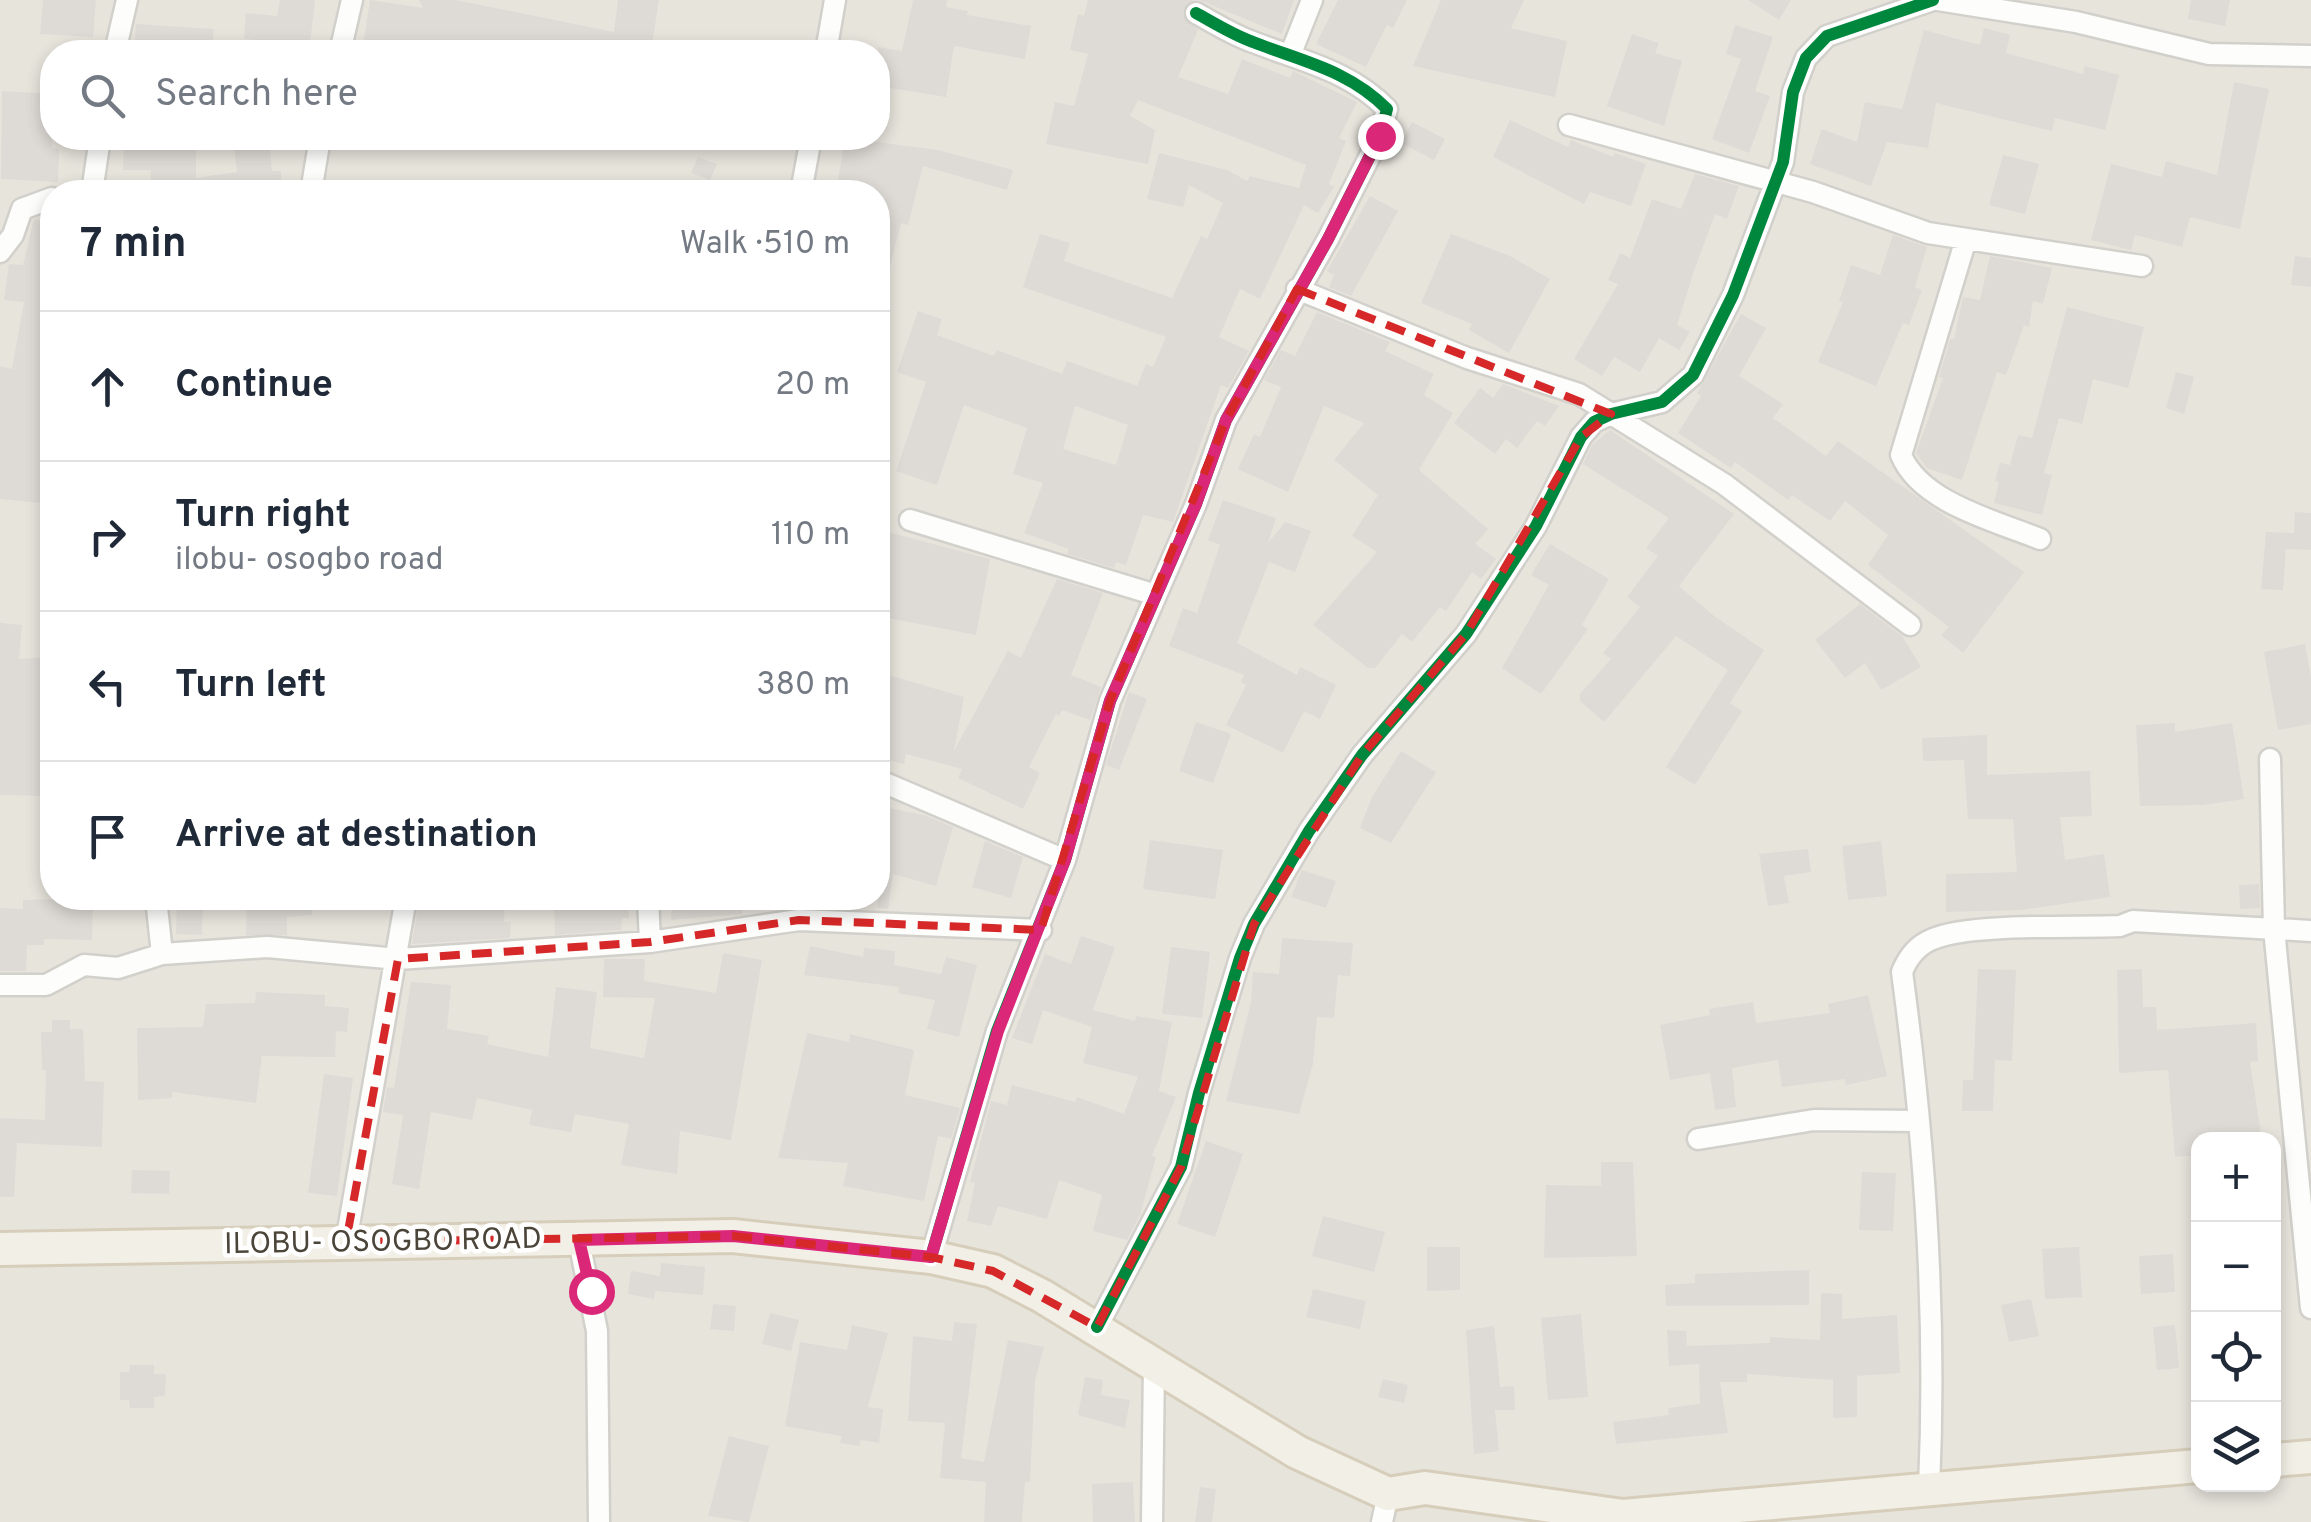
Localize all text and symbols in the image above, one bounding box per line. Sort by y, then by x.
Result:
search box [40,40,890,150]
icon: search [75,68,130,123]
text: Search here [155,71,358,120]
route end [1358,114,1404,160]
text: 7 min [80,219,187,272]
text: Walk · 510 m [680,225,850,265]
icon: ahead [80,359,135,414]
text: Continue [175,362,333,411]
text: 20 m [775,366,850,406]
text: Turn right [175,492,350,541]
icon: right [80,509,135,564]
text: 110 m [771,516,850,556]
text: ilobu- osogbo road [175,541,443,581]
icon: left [80,659,135,714]
text: Turn left [175,662,327,711]
text: 380 m [756,666,850,706]
icon: arrive [80,809,135,864]
text: Arrive at destination [175,812,538,861]
map controls [2191,1132,2281,1492]
button: + [2191,1132,2281,1222]
street label: ILOBU- OSOGBO ROAD [224,1222,542,1264]
button: − [2191,1222,2281,1312]
route start [569,1269,615,1315]
button: locate [2191,1312,2281,1402]
button: layers [2191,1402,2281,1492]

